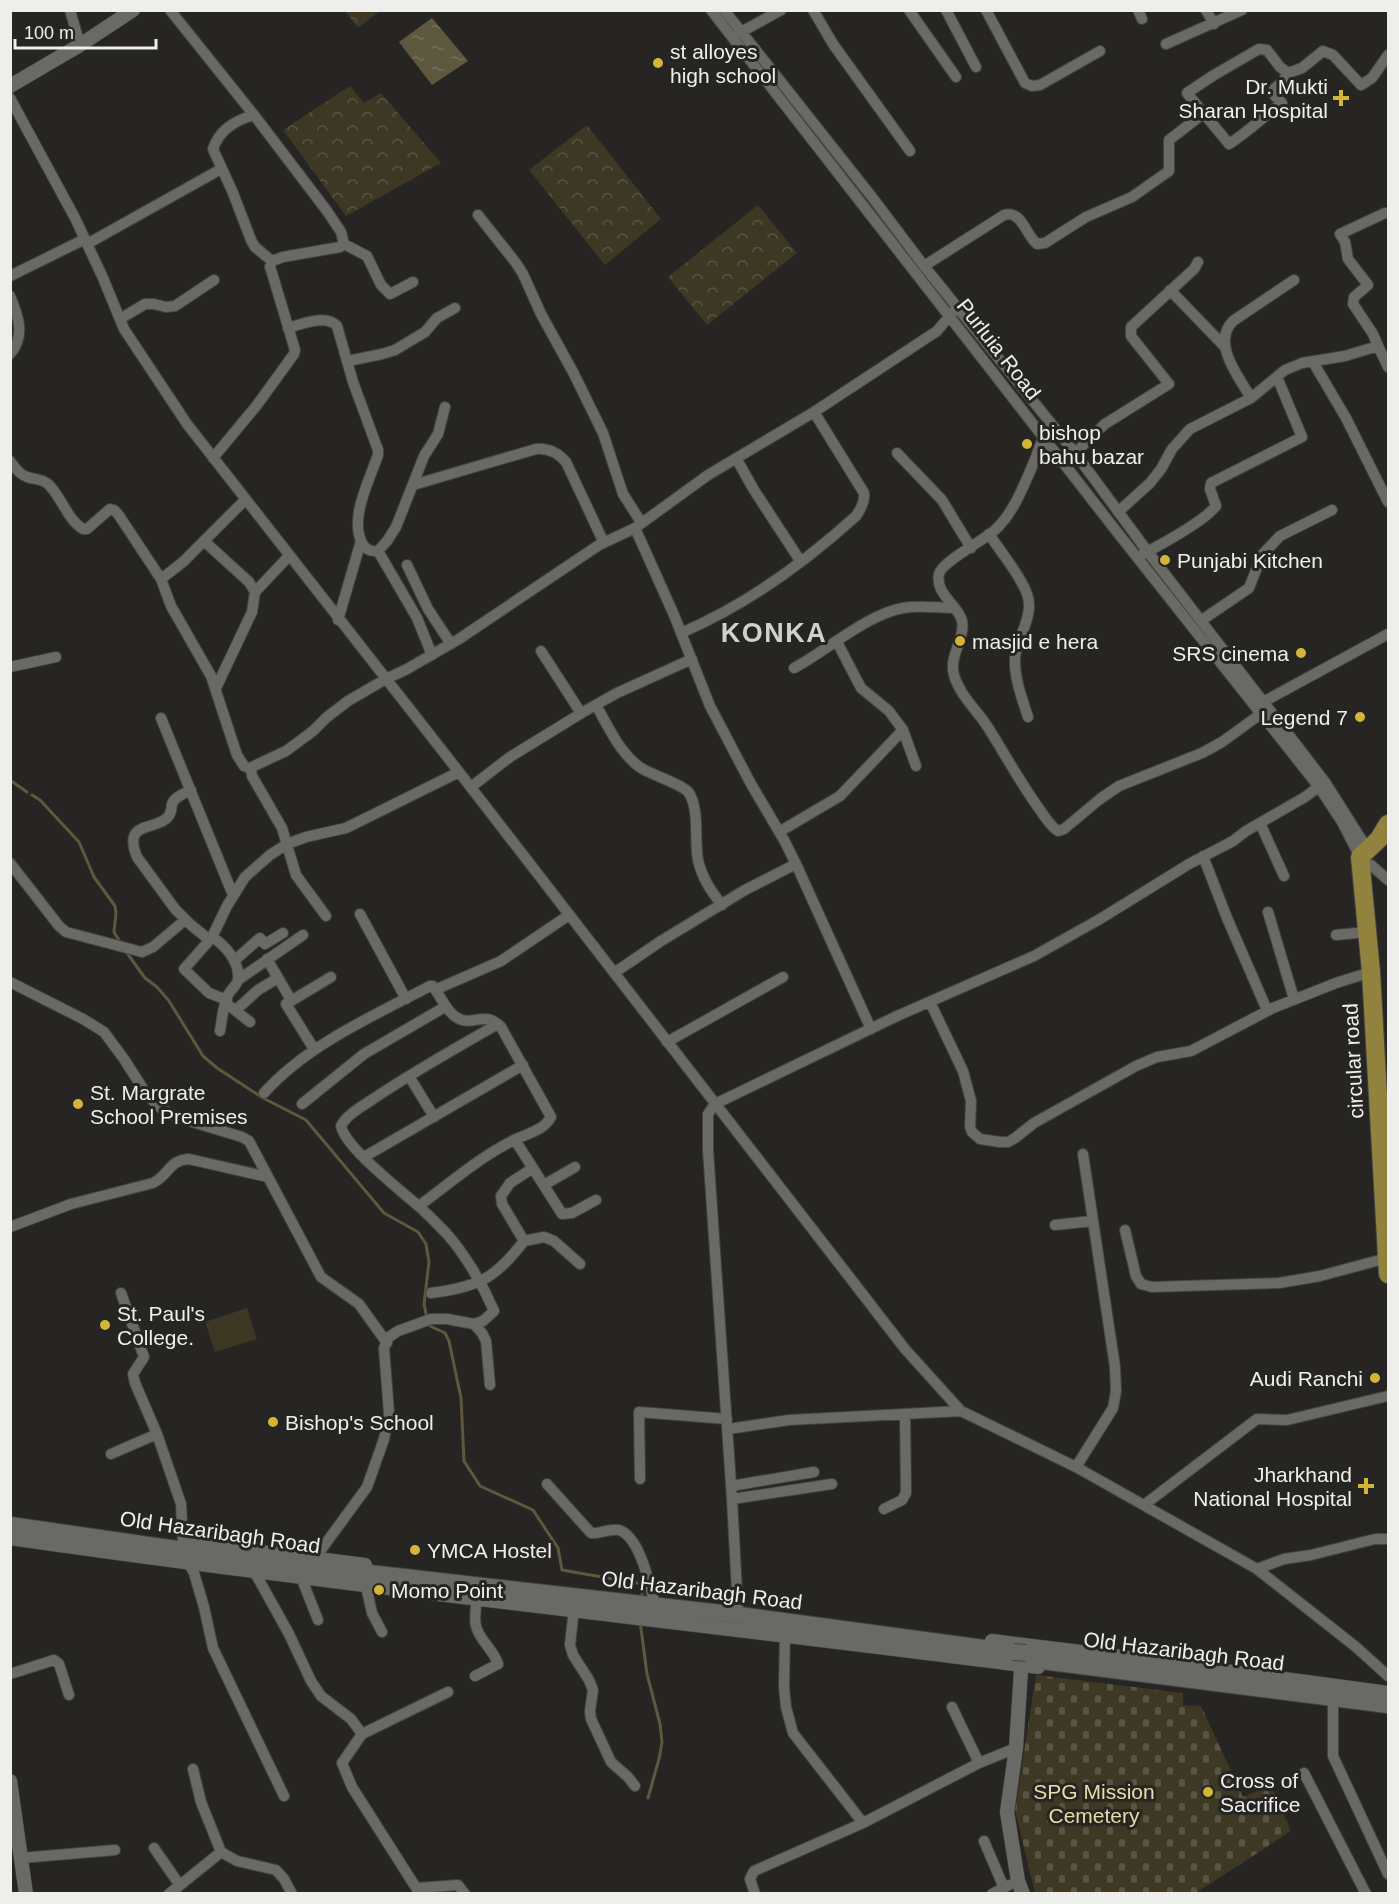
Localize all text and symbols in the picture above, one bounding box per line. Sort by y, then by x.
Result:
scale bar [15,12,156,50]
text: 100 m [24,23,74,43]
place label: st alloyes high school [670,40,776,87]
marker: st alloyes high school [651,56,665,70]
place label: Dr. Mukti Sharan Hospital [1179,75,1328,122]
marker: Dr. Mukti Sharan Hospital [1332,89,1350,107]
street label: Purluia Road [953,294,1045,404]
place label: bishop bahu bazar [1039,421,1144,468]
marker: bishop bahu bazar [1020,437,1034,451]
place label: Punjabi Kitchen [1177,549,1323,572]
marker: Punjabi Kitchen [1158,553,1172,567]
district label: KONKA [721,618,827,648]
place label: masjid e hera [972,630,1098,653]
marker: masjid e hera [953,634,967,648]
place label: SRS cinema [1172,642,1289,665]
marker: SRS cinema [1294,646,1308,660]
place label: Legend 7 [1260,706,1348,729]
marker: Legend 7 [1353,710,1367,724]
street label: circular road [1338,1003,1368,1119]
place label: St. Margrate School Premises [90,1081,248,1128]
marker: St. Margrate School Premises [71,1097,85,1111]
place label: St. Paul's College. [117,1302,205,1349]
marker: St. Paul's College. [98,1318,112,1332]
place label: Audi Ranchi [1250,1367,1363,1390]
marker: Audi Ranchi [1368,1371,1382,1385]
place label: Bishop's School [285,1411,434,1434]
marker: Bishop's School [266,1415,280,1429]
place label: Jharkhand National Hospital [1193,1463,1352,1510]
marker: Jharkhand National Hospital [1357,1477,1375,1495]
street label: Old Hazaribagh Road [118,1507,322,1557]
place label: YMCA Hostel [427,1539,552,1562]
marker: YMCA Hostel [408,1543,422,1557]
street label: Old Hazaribagh Road [600,1566,804,1614]
place label: Momo Point [391,1579,503,1602]
marker: Momo Point [372,1583,386,1597]
street label: Old Hazaribagh Road [1082,1627,1286,1675]
place label: Cross of Sacrifice [1220,1769,1301,1816]
park label: SPG Mission Cemetery [1033,1780,1155,1827]
marker: Cross of Sacrifice [1201,1785,1215,1799]

